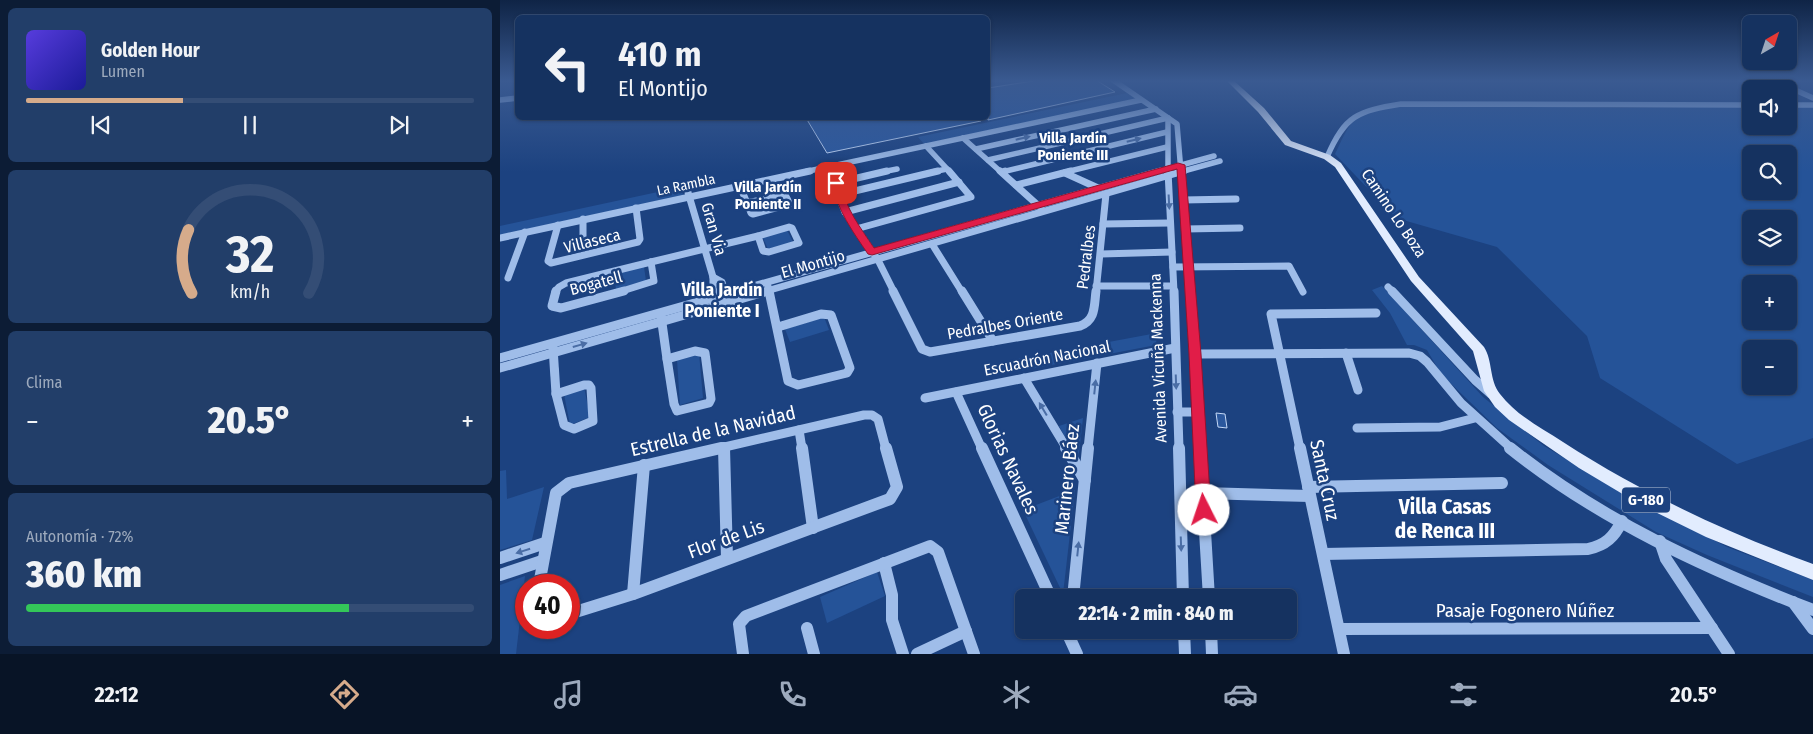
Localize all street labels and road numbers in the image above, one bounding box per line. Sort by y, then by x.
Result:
street label: Camino Lo Boza [1357,165,1431,261]
street label: La Rambla [655,170,717,199]
street label: Gran Via [697,200,731,258]
street label: Pedralbes [1073,224,1099,290]
street label: Villaseca [562,225,622,257]
street label: El Montijo [779,246,847,282]
street label: Bogatell [568,267,624,299]
street label: Avenida Vicuña Mackenna [1146,273,1170,443]
street label: Pedralbes Oriente [946,304,1064,344]
street label: Escuadrón Nacional [982,336,1112,380]
street label: Glorias Navales [972,400,1044,518]
street label: Estrella de la Navidad [628,401,798,461]
street label: Marinero Báez [1050,422,1084,535]
street label: Santa Cruz [1305,437,1345,523]
road number: G-180 [1622,488,1670,512]
street label: Flor de Lis [685,515,767,563]
street label: Pasaje Fogonero Núñez [1436,599,1615,622]

